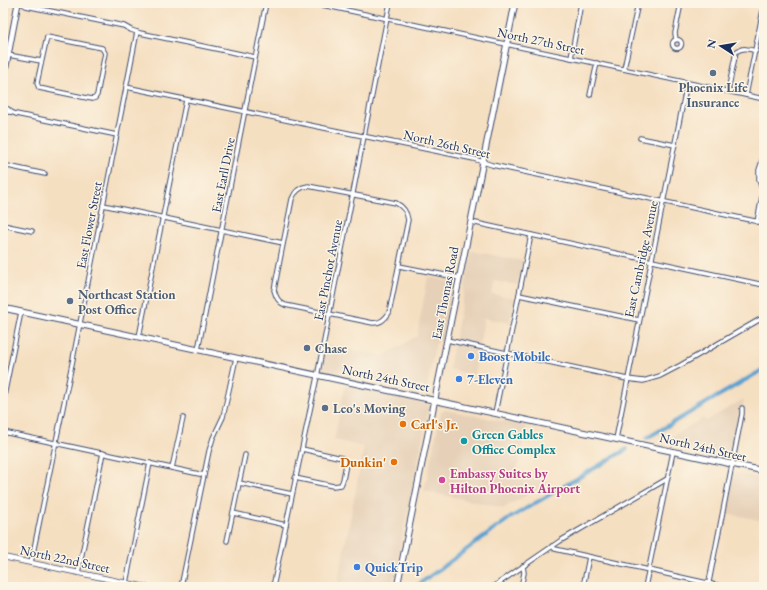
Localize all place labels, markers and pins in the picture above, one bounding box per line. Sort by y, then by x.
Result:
marker: Phoenix Life Insurance [708,68,718,78]
place label: Phoenix Life Insurance [678,79,748,111]
place label: Northeast Station Post Office [78,286,176,318]
marker: Northeast Station Post Office [65,296,75,306]
place label: Chase [315,340,348,357]
marker: Chase [302,343,312,353]
place label: Boost Mobile [479,348,551,365]
marker: Boost Mobile [466,351,476,361]
place label: 7-Eleven [467,371,514,388]
marker: 7-Eleven [454,374,464,384]
place label: Leo's Moving [333,400,406,417]
marker: Leo's Moving [320,403,330,413]
place label: Carl's Jr. [411,416,458,433]
marker: Carl's Jr. [398,419,408,429]
place label: Green Gables Office Complex [472,426,556,458]
marker: Green Gables Office Complex [459,436,469,446]
place label: Dunkin' [340,454,386,471]
marker: Dunkin' [389,457,399,467]
place label: Embassy Suites by Hilton Phoenix Airport [450,465,580,497]
marker: Embassy Suites by Hilton Phoenix Airport [437,475,447,485]
place label: QuickTrip [365,559,423,576]
marker: QuickTrip [352,562,362,572]

